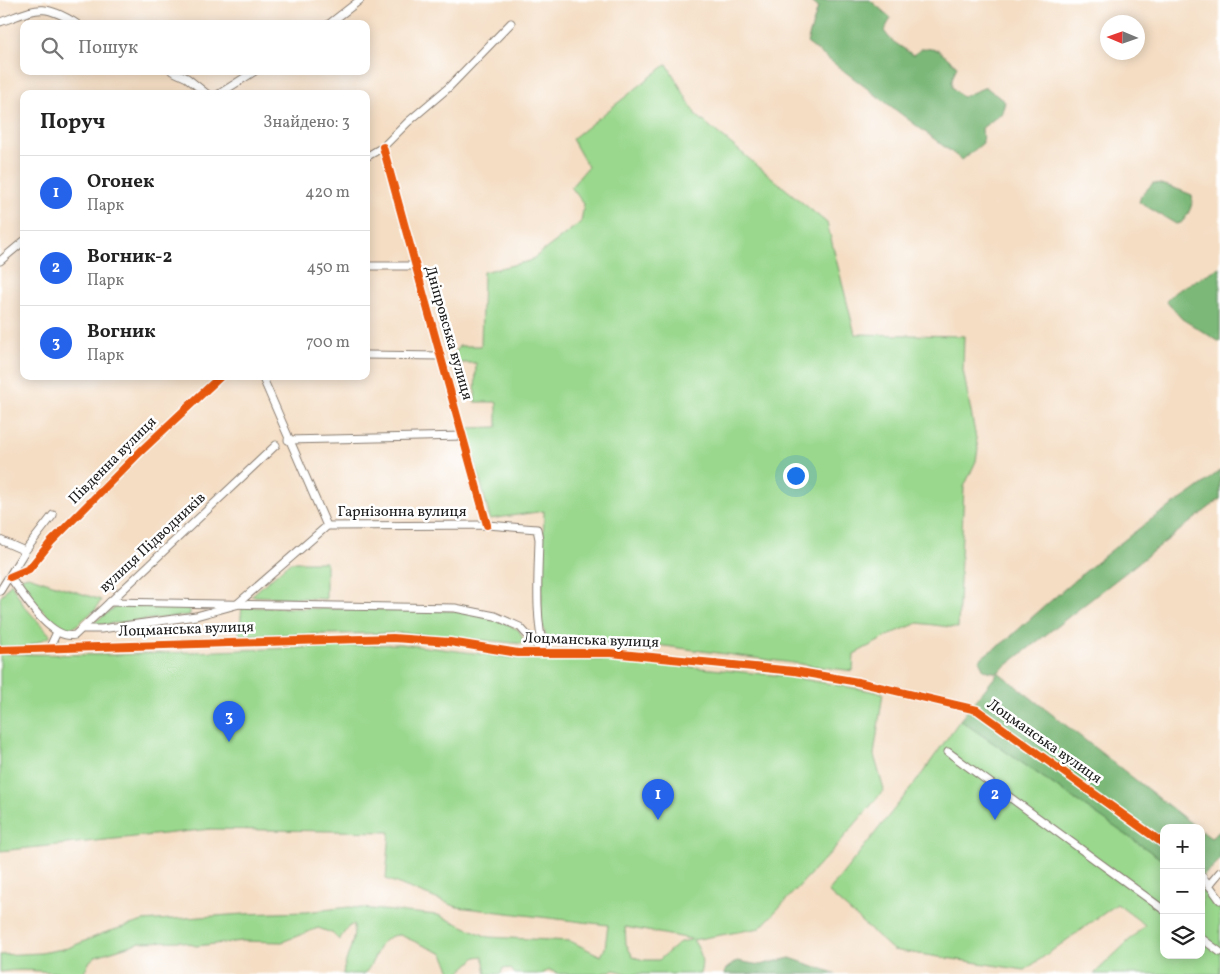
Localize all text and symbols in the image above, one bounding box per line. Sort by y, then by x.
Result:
north arrow [1100,15,1145,60]
search box [20,20,370,75]
icon: search [38,34,66,62]
text: Пошук [78,35,138,61]
text: Поруч [40,108,105,137]
text: Знайдено: 3 [263,112,350,134]
text: Огонек [87,169,154,195]
text: 1 [53,182,59,204]
text: 420 m [305,182,350,204]
text: Парк [87,195,124,217]
text: Вогник-2 [87,244,173,270]
text: 2 [52,257,60,279]
text: 450 m [307,257,350,279]
street label: Дніпровська вулиця [419,263,477,403]
text: Парк [87,270,124,292]
text: Вогник [87,319,156,345]
text: 3 [52,332,60,354]
text: 700 m [306,332,350,354]
text: Парк [87,345,124,367]
street label: Південна вулиця [64,412,162,510]
your location [783,463,809,489]
street label: вулиця Підводників [95,488,211,598]
street label: Гарнізонна вулиця [337,502,467,523]
street label: Лоцманська вулиця [118,617,254,643]
street label: Лоцманська вулиця [523,628,659,654]
street label: Лоцманська вулиця [982,694,1106,790]
pin: 3 [213,701,245,742]
pin: 1 [642,779,674,820]
pin: 2 [979,779,1011,820]
map controls [1160,824,1205,959]
button: + [1160,824,1205,869]
button: − [1160,869,1205,914]
button: layers [1160,914,1205,959]

